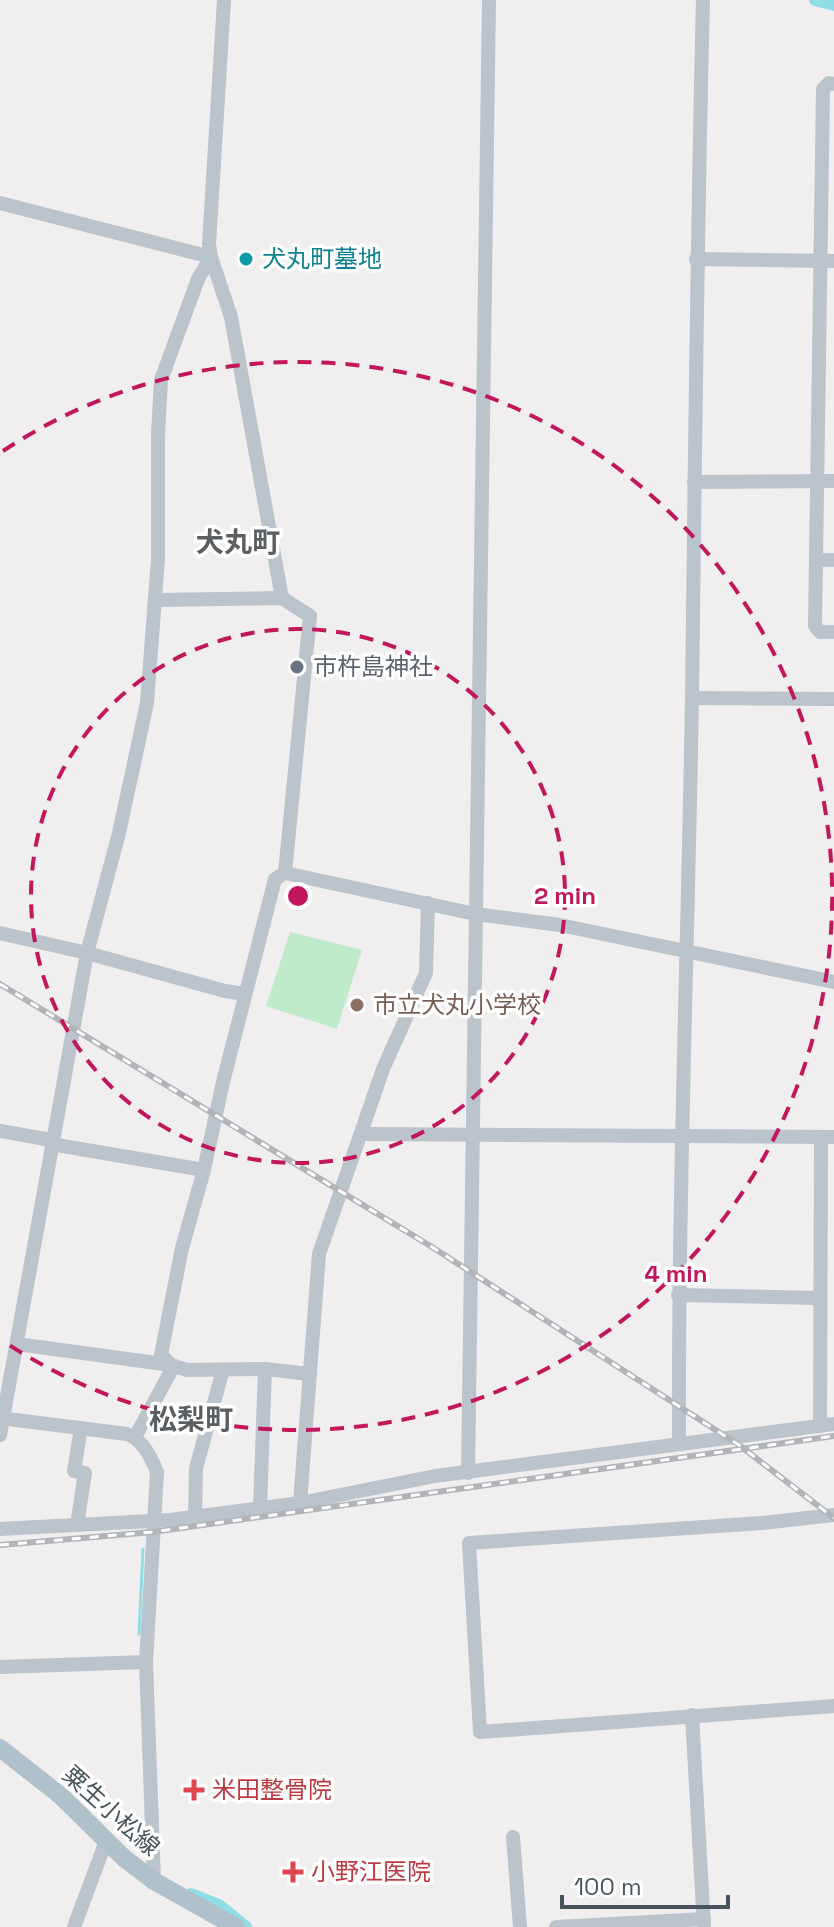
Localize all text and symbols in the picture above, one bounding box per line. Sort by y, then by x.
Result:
place label: 犬丸町墓地 [262,243,382,274]
marker: 犬丸町墓地 [237,250,255,268]
district label: 犬丸町 [196,524,280,560]
place label: 市杵島神社 [313,651,433,682]
marker: 市杵島神社 [288,658,306,676]
text: 2 min [534,880,596,911]
centre of rings [284,882,312,910]
place label: 市立犬丸小学校 [373,989,541,1020]
marker: 市立犬丸小学校 [348,996,366,1014]
text: 4 min [644,1258,708,1289]
district label: 松梨町 [149,1401,233,1437]
street label: 粟生小松線 [56,1759,166,1862]
place label: 米田整骨院 [212,1774,332,1805]
marker: 米田整骨院 [183,1779,205,1801]
place label: 小野江医院 [311,1856,431,1887]
scale bar [562,1859,728,1909]
marker: 小野江医院 [282,1861,304,1883]
text: 100 m [574,1871,642,1902]

